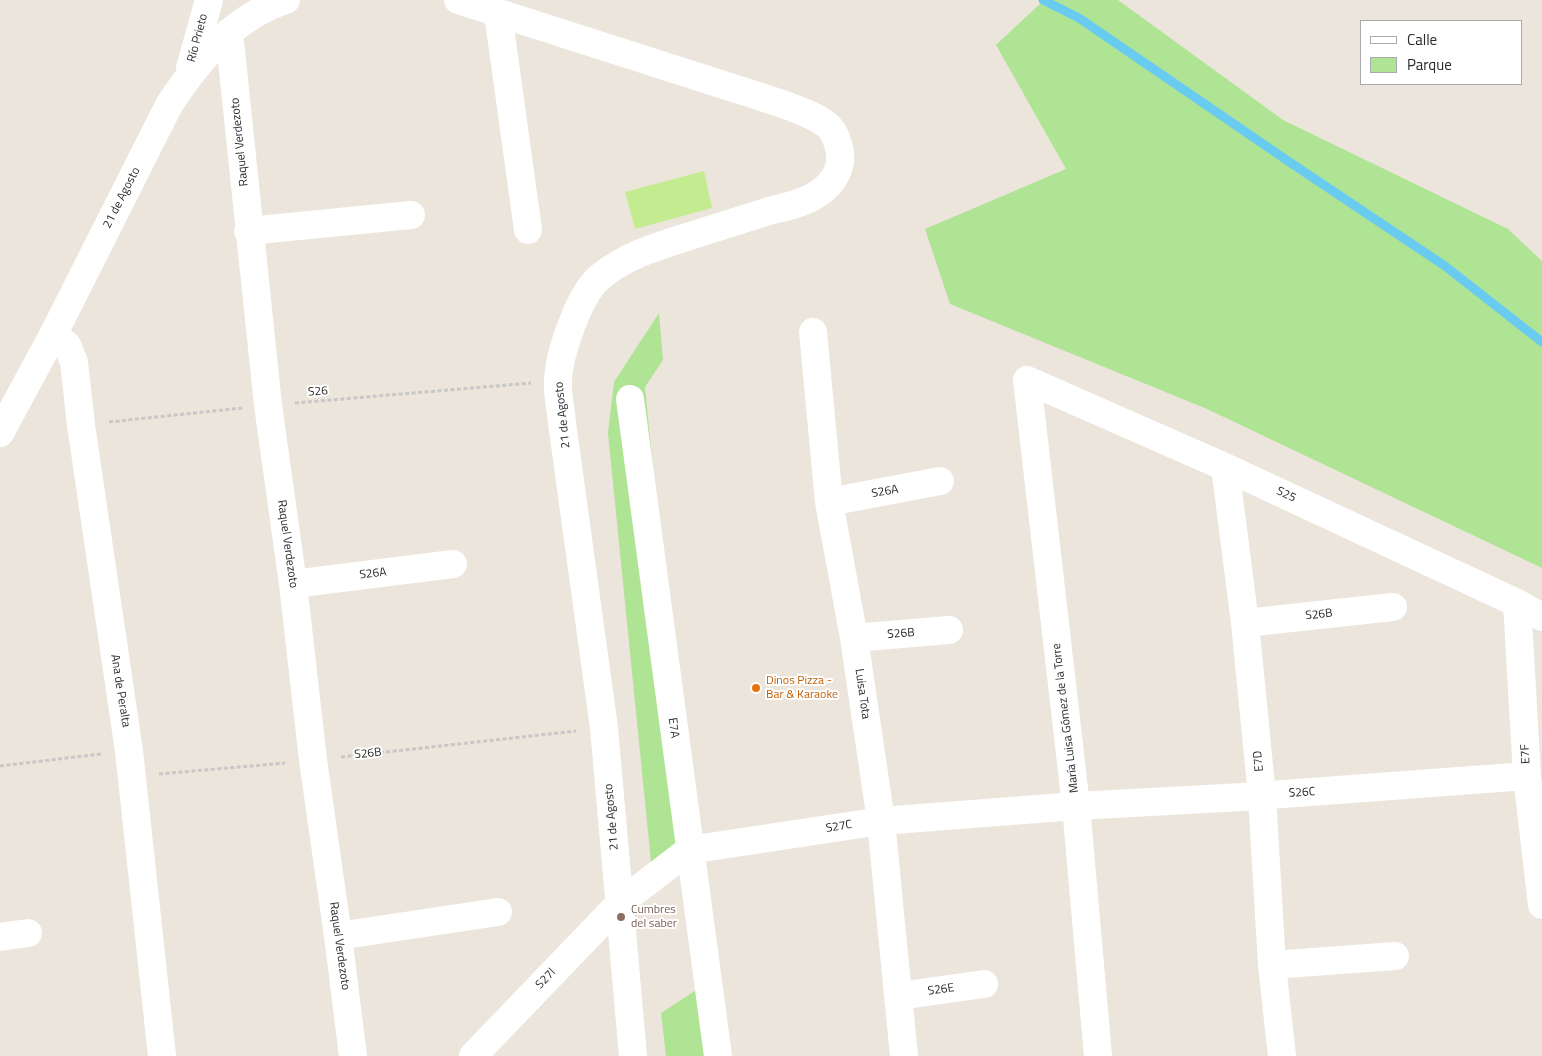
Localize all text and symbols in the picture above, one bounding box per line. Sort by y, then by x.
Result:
street label: Río Prieto [185,12,211,64]
legend [1360,20,1522,85]
text: Calle [1407,28,1437,51]
text: Parque [1407,53,1452,76]
street label: Raquel Verdezoto [228,97,252,187]
street label: 21 de Agosto [100,165,144,231]
street label: 21 de Agosto [552,381,574,449]
street label: S26 [307,384,329,400]
street label: S26A [870,483,900,501]
street label: S25 [1274,484,1298,506]
street label: Raquel Verdezoto [274,499,300,589]
street label: S26A [359,565,387,583]
street label: S26B [1305,606,1333,624]
street label: S26B [887,626,915,642]
street label: María Luisa Gómez de la Torre [1050,642,1082,794]
street label: Ana de Peralta [107,654,133,728]
street label: Luisa Tota [851,668,873,720]
place label: Dinos Pizza - Bar & Karaoke [766,674,838,702]
marker: Dinos Pizza - Bar & Karaoke [750,682,762,694]
street label: E7A [664,717,682,739]
street label: E7F [1518,744,1534,764]
street label: S26B [354,745,382,763]
street label: E7D [1251,750,1267,772]
street label: 21 de Agosto [602,783,622,851]
street label: S26C [1288,785,1316,801]
street label: S27C [825,818,853,836]
street label: Raquel Verdezoto [326,901,352,991]
place label: Cumbres del saber [631,903,677,931]
marker: Cumbres del saber [615,911,627,923]
street label: S27l [533,966,559,992]
street label: S26E [927,981,955,999]

